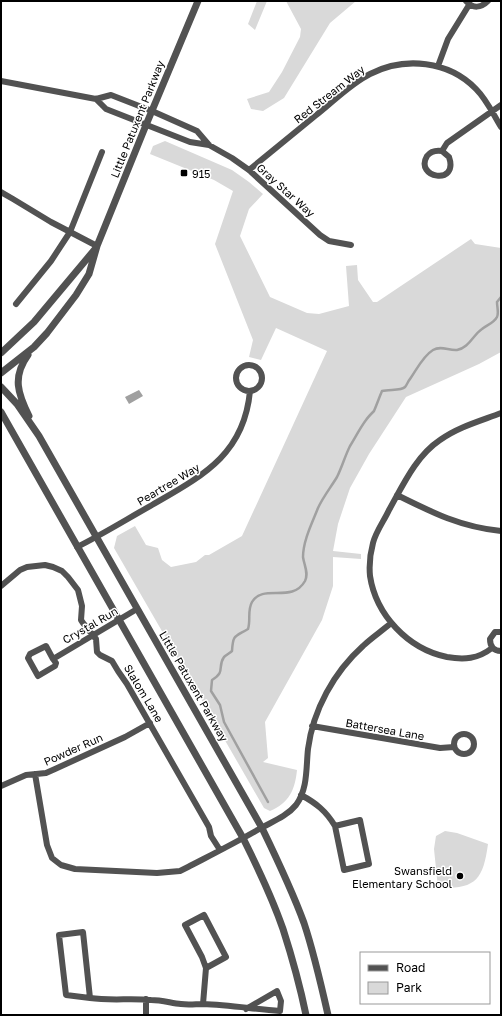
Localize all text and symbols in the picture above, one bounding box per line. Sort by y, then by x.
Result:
street label: Little Patuxent Parkway [107,58,167,180]
street label: Red Stream Way [291,62,367,126]
street label: Gray Star Way [254,161,318,219]
place label: 915 [192,167,210,180]
marker: 915 [179,168,189,178]
street label: Peartree Way [134,460,202,508]
street label: Crystal Run [60,604,120,646]
street label: Little Patuxent Parkway [157,628,231,744]
street label: Slalom Lane [122,662,166,724]
street label: Battersea Lane [345,716,425,742]
street label: Powder Run [41,730,105,768]
place label: Swansfield Elementary School [352,864,452,890]
marker: Swansfield Elementary School [455,871,465,881]
legend [360,952,490,1004]
text: Road [396,960,425,975]
text: Park [396,980,422,995]

